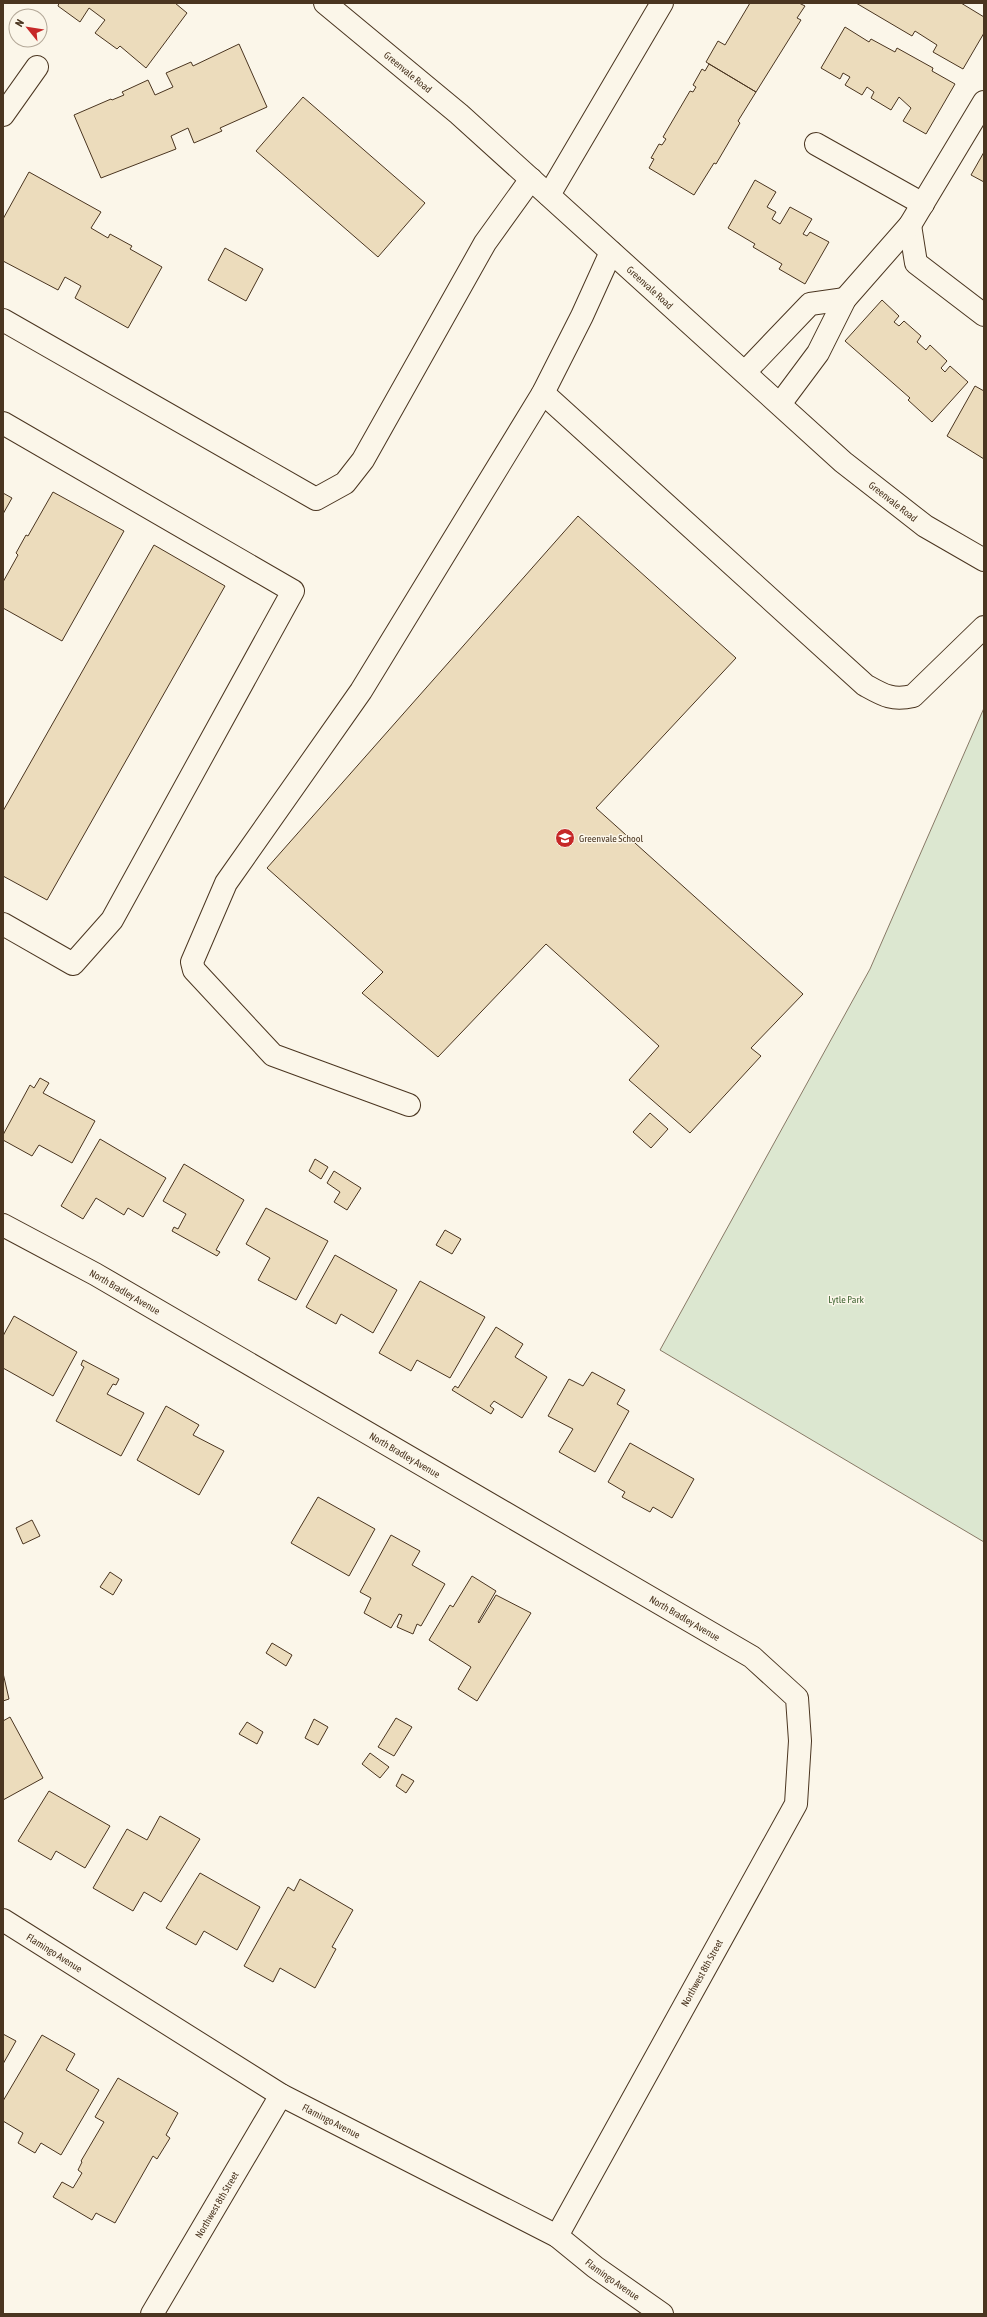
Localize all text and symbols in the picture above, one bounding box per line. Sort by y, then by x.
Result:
north arrow [8,8,48,48]
text: N [13,17,26,29]
street label: Greenvale Road [382,49,434,95]
street label: Greenvale Road [625,264,676,311]
street label: Greenvale Road [867,479,920,524]
school or university icon: Greenvale School [554,827,576,849]
place label: Greenvale School [579,833,643,844]
street label: North Bradley Avenue [88,1267,163,1317]
park label: Lytle Park [828,1294,864,1305]
street label: North Bradley Avenue [368,1430,443,1480]
street label: North Bradley Avenue [648,1593,722,1643]
street label: Flamingo Avenue [25,1931,85,1974]
street label: Northwest 8th Street [679,1937,725,2009]
street label: Flamingo Avenue [300,2101,363,2140]
street label: Northwest 8th Street [193,2169,240,2240]
street label: Flamingo Avenue [584,2256,642,2302]

